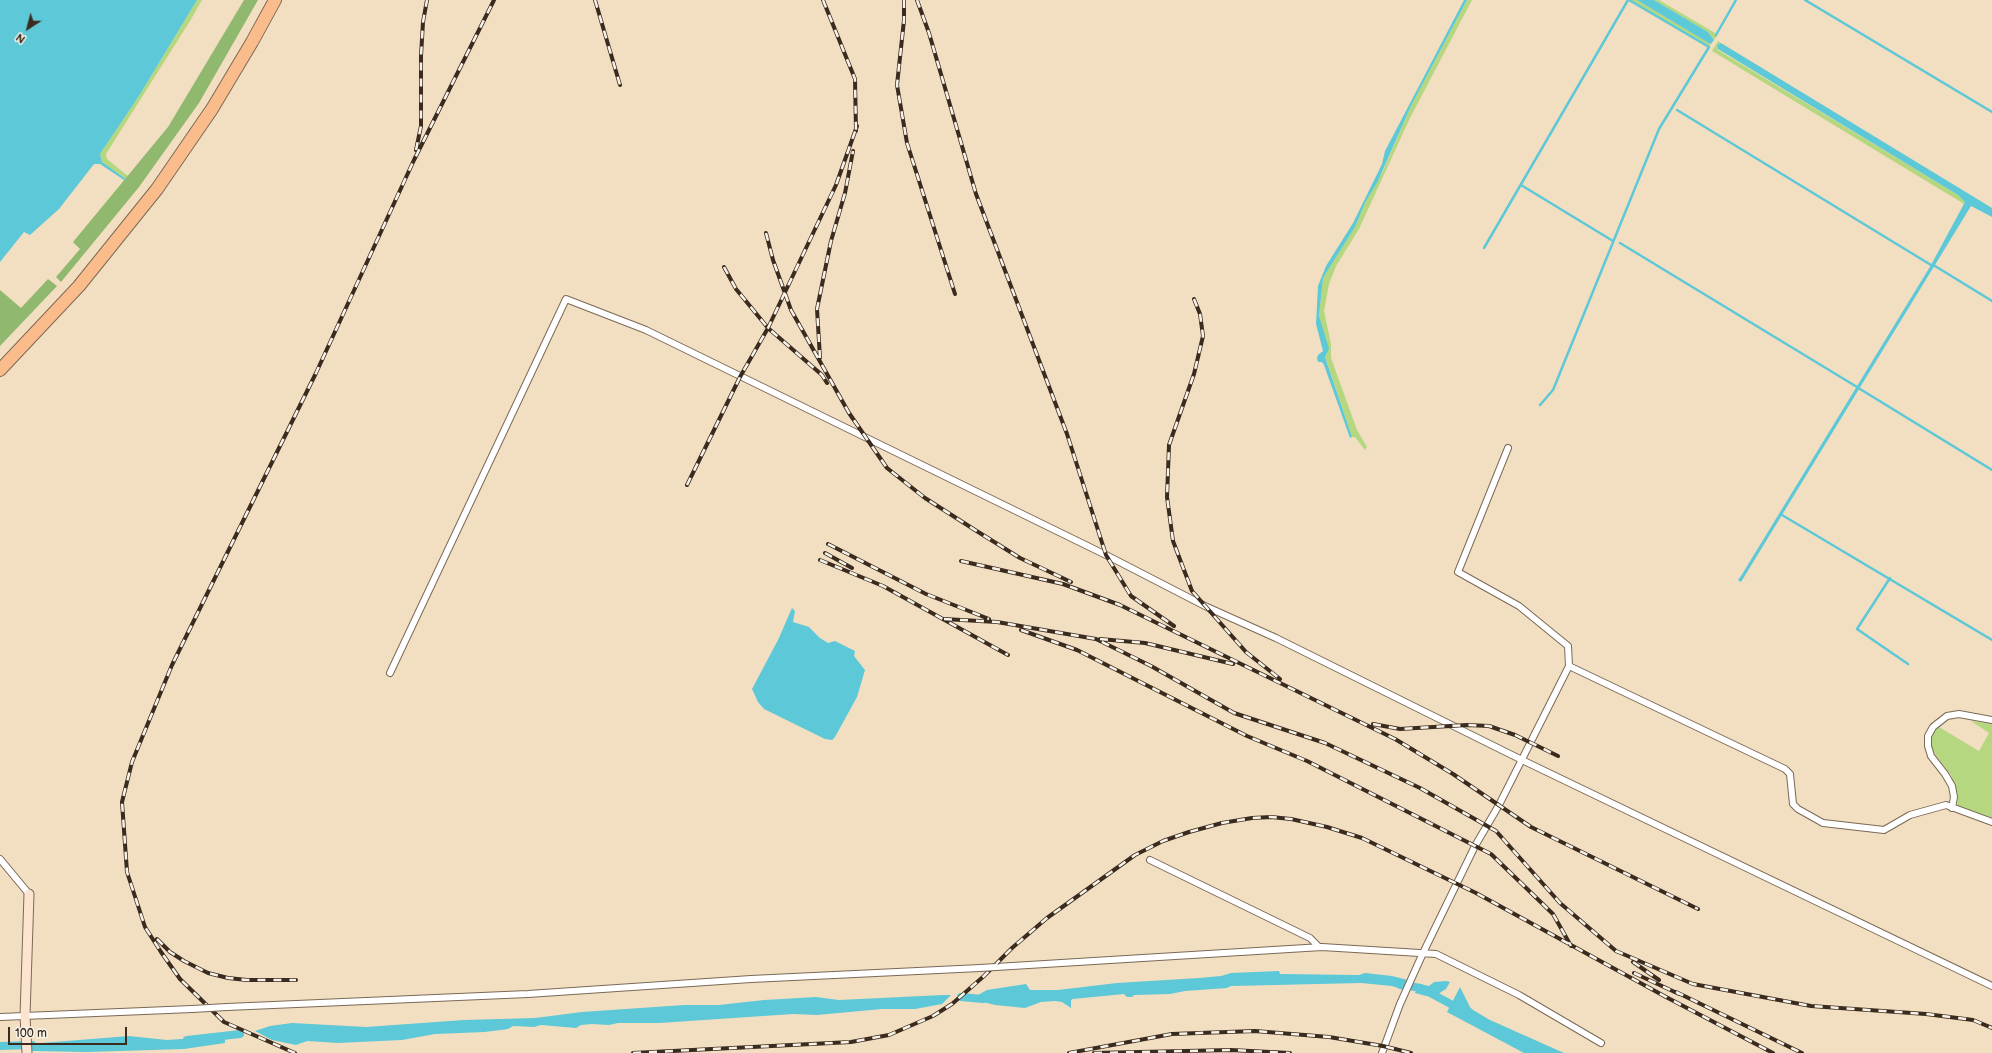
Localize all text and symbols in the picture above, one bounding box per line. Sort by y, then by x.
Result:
north arrow [8,8,48,48]
text: N [13,30,28,46]
scale bar [10,1019,129,1045]
text: 100 m [15,1026,47,1041]

